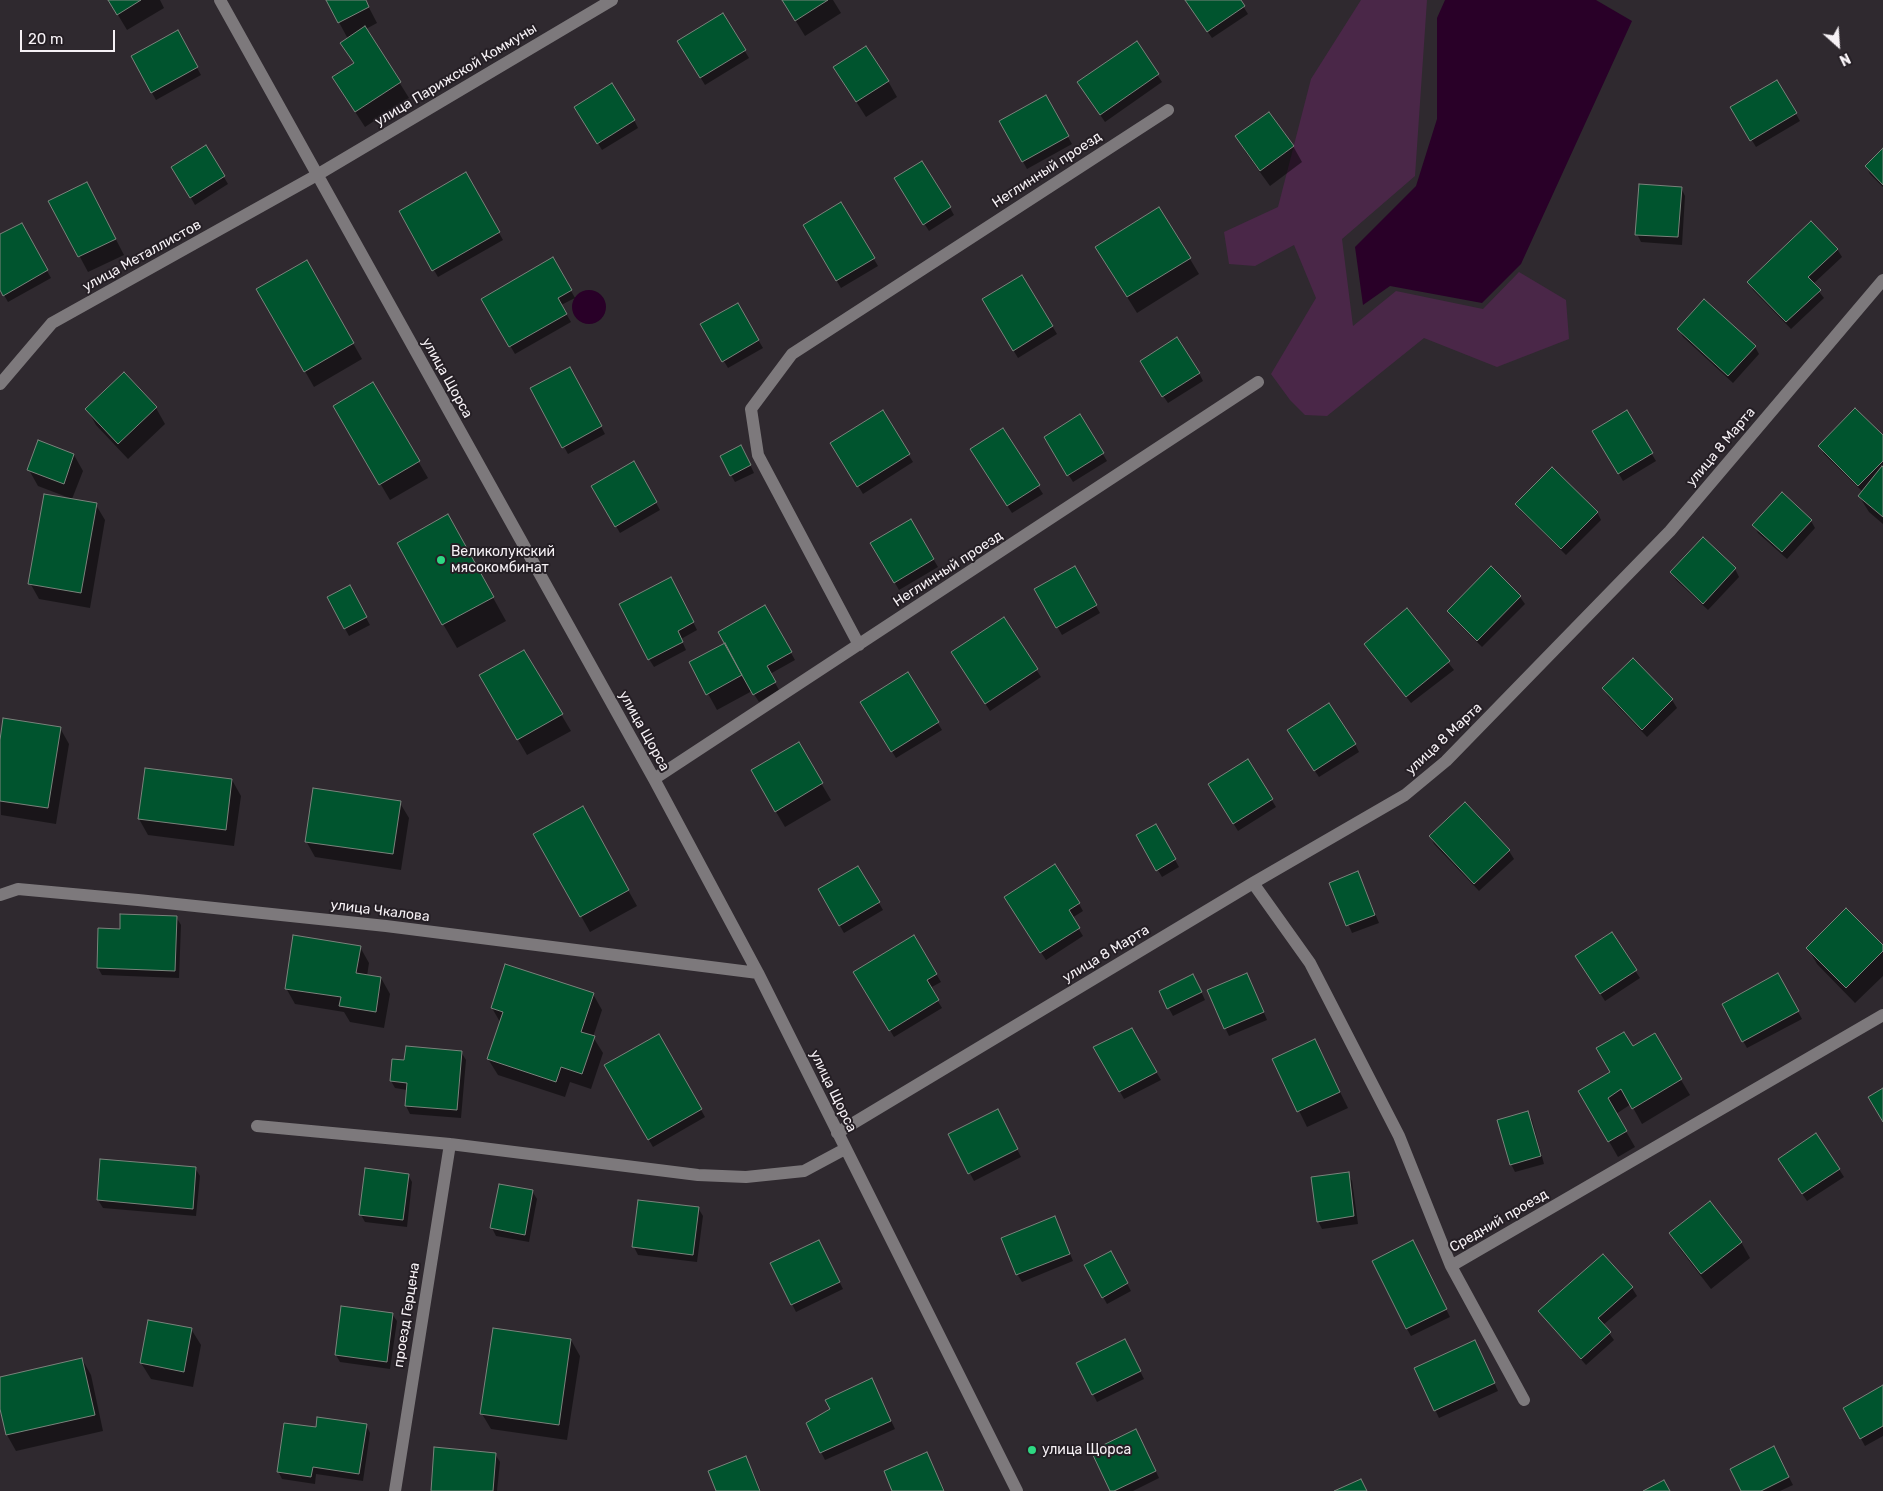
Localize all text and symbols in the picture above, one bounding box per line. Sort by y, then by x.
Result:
scale bar [22,20,118,52]
street label: улица Парижской Коммуны [372,20,540,130]
north arrow [1813,20,1863,70]
text: 20 m [28,30,63,48]
text: N [1837,49,1853,69]
street label: Неглинный проезд [989,128,1105,212]
street label: улица Металлистов [80,216,204,296]
street label: улица Щорса [418,335,476,421]
street label: улица 8 Марта [1683,404,1759,490]
street label: Неглинный проезд [890,527,1006,611]
place label: Великолукский мясокомбинат [451,544,555,576]
marker: Великолукский мясокомбинат [435,554,447,566]
street label: улица Щорса [615,688,673,774]
street label: улица 8 Марта [1402,699,1486,779]
street label: улица Чкалова [329,897,431,925]
street label: улица 8 Марта [1060,922,1152,986]
street label: улица Щорса [806,1047,860,1135]
street label: Средний проезд [1447,1186,1551,1256]
street label: проезд Герцена [390,1261,424,1369]
place label: улица Щорса [1042,1442,1131,1458]
marker: улица Щорса [1026,1444,1038,1456]

